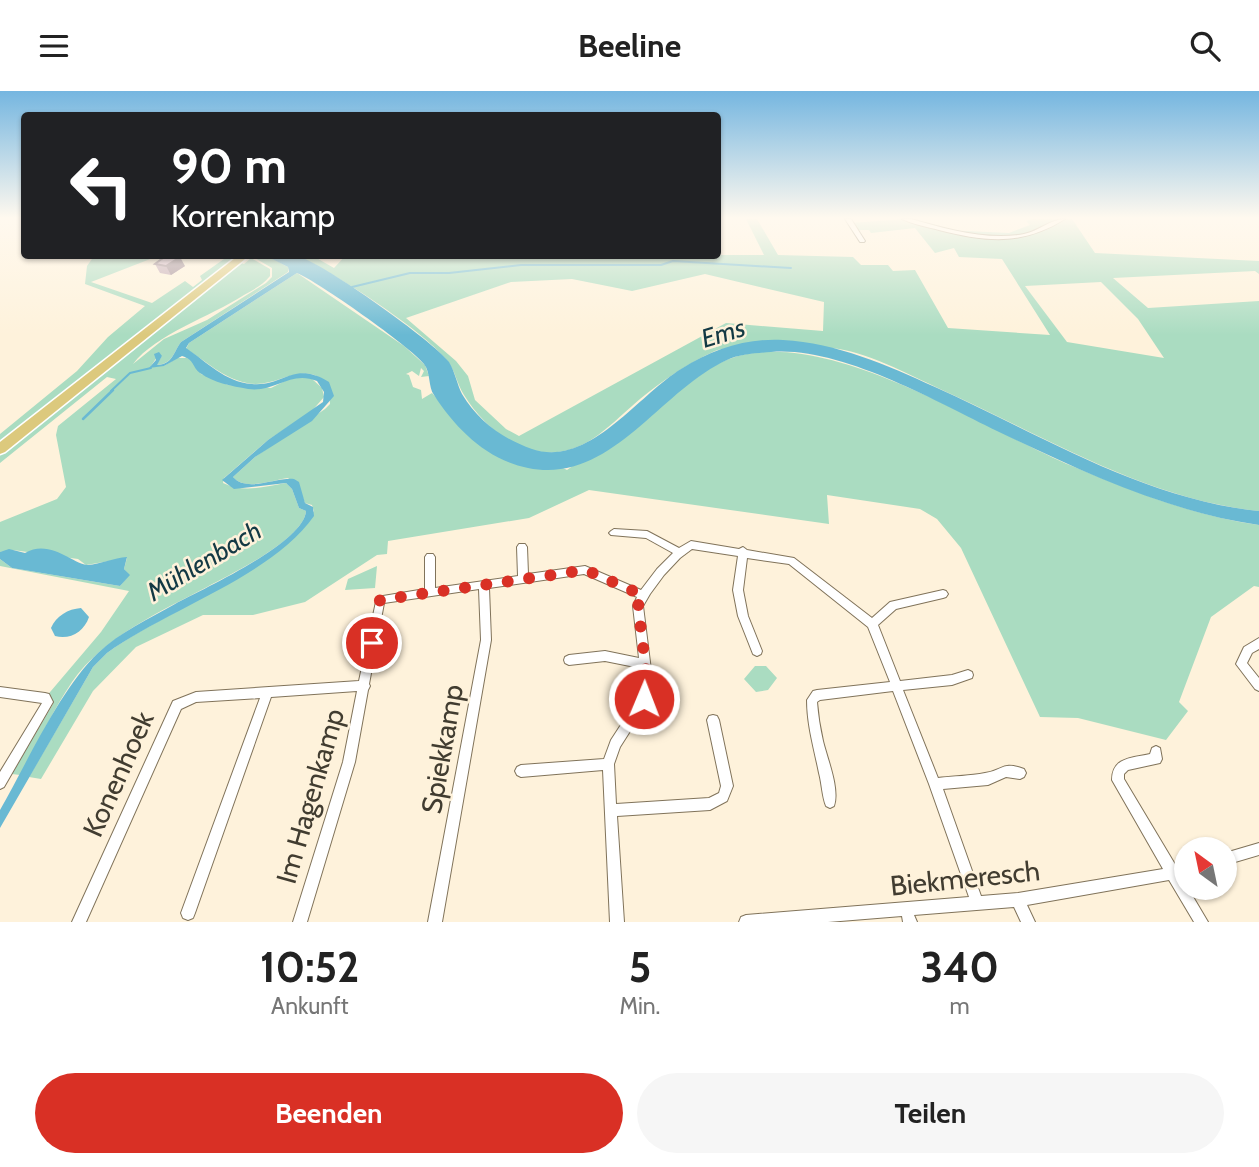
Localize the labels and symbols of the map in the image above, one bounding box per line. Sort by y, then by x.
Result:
water label: Ems [697,311,749,355]
water label: Mühlenbach [140,514,267,608]
pin [342,613,402,673]
position arrow [607,662,681,736]
street label: Spiekkamp [414,682,470,816]
street label: Im Hagenkamp [269,705,351,887]
street label: Konenhoek [75,706,161,842]
north arrow [1174,837,1237,899]
street label: Biekmeresch [888,853,1042,903]

